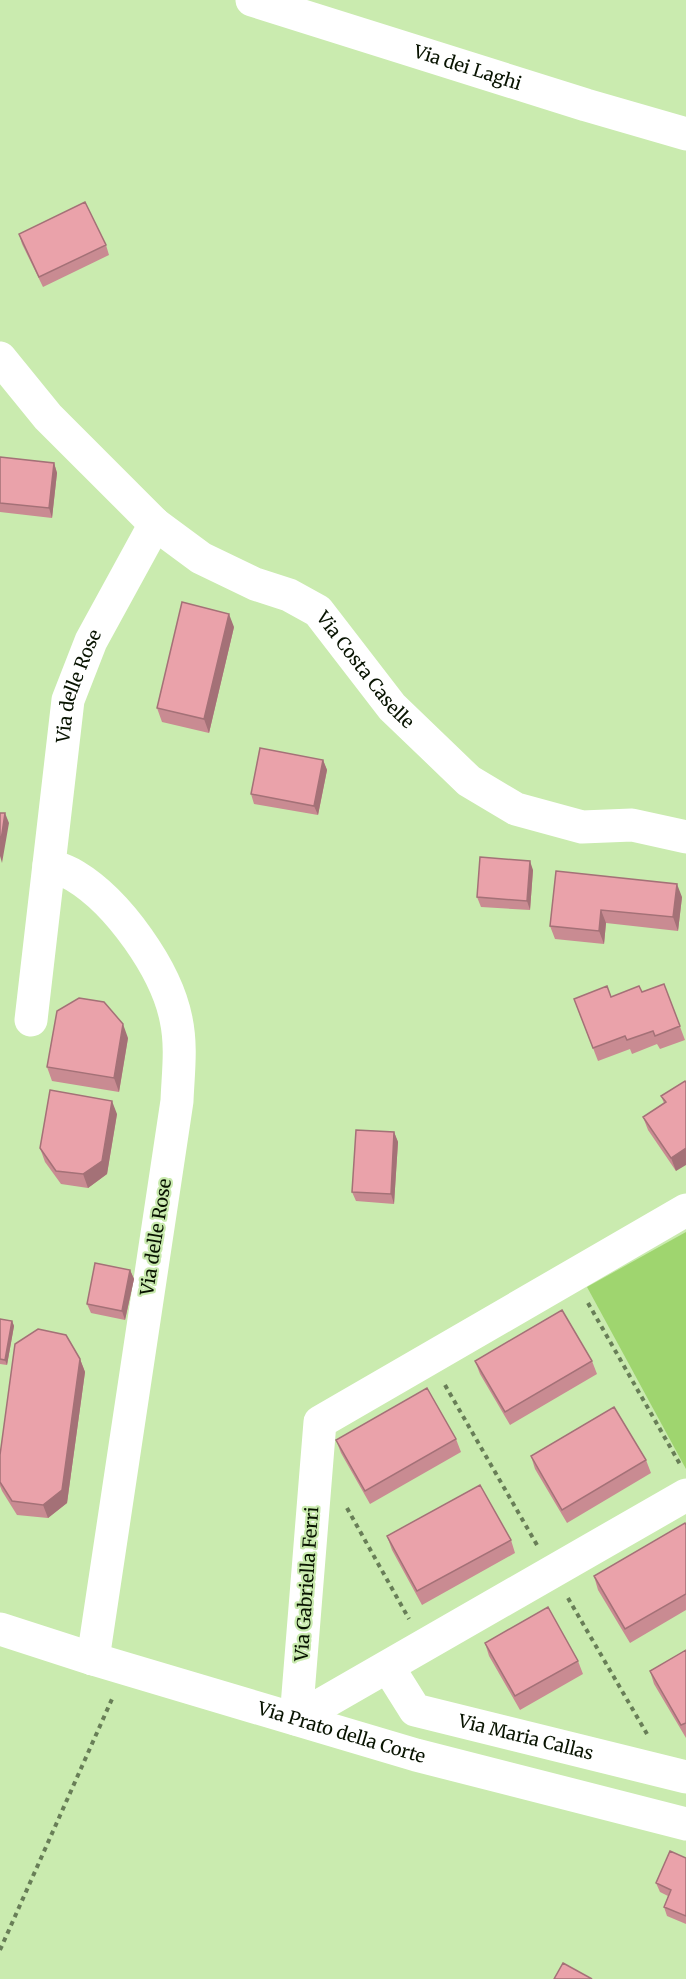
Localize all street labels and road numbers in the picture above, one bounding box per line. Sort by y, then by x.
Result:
street label: Via dei Laghi [410,39,525,95]
street label: Via Costa Caselle [311,606,419,733]
street label: Via delle Rose [51,625,106,745]
street label: Via delle Rose [135,1177,176,1298]
street label: Via Gabriella Ferri [290,1506,323,1663]
street label: Via Prato della Corte [254,1696,428,1768]
street label: Via Maria Callas [455,1709,596,1765]

